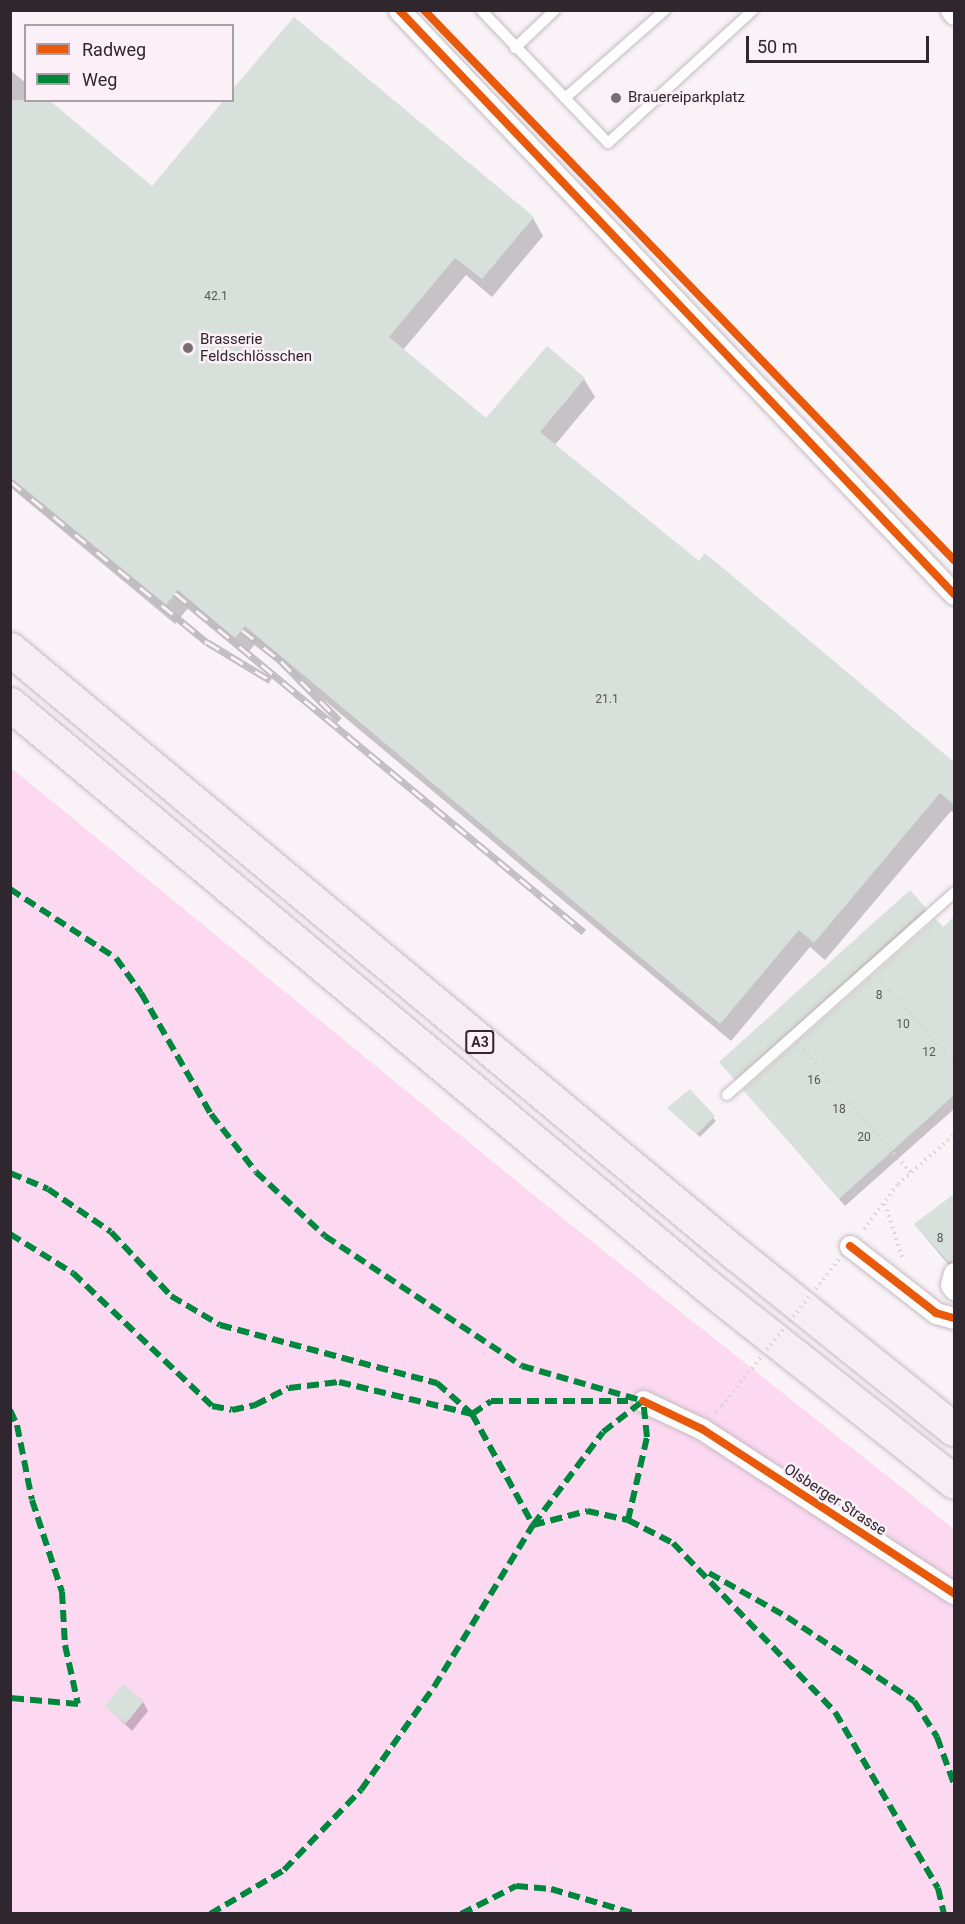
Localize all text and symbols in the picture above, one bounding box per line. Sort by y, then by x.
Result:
legend [24,24,234,102]
scale bar [749,24,932,62]
text: 50 m [757,36,797,57]
text: Radweg [82,39,146,60]
text: Weg [82,69,117,90]
place label: Brauereiparkplatz [628,89,745,107]
marker: Brauereiparkplatz [609,91,623,105]
house number: 42.1 [204,290,228,304]
place label: Brasserie Feldschlösschen [200,330,312,365]
marker: Brasserie Feldschlösschen [181,341,195,355]
house number: 21.1 [595,693,619,707]
house number: 8 [876,989,882,1003]
house number: 10 [896,1018,910,1032]
road number: A3 [465,1031,495,1053]
house number: 12 [922,1046,936,1060]
house number: 16 [807,1074,821,1088]
house number: 18 [832,1103,846,1117]
house number: 20 [857,1131,871,1145]
house number: 8 [937,1232,943,1246]
street label: Olsberger Strasse [780,1460,890,1540]

